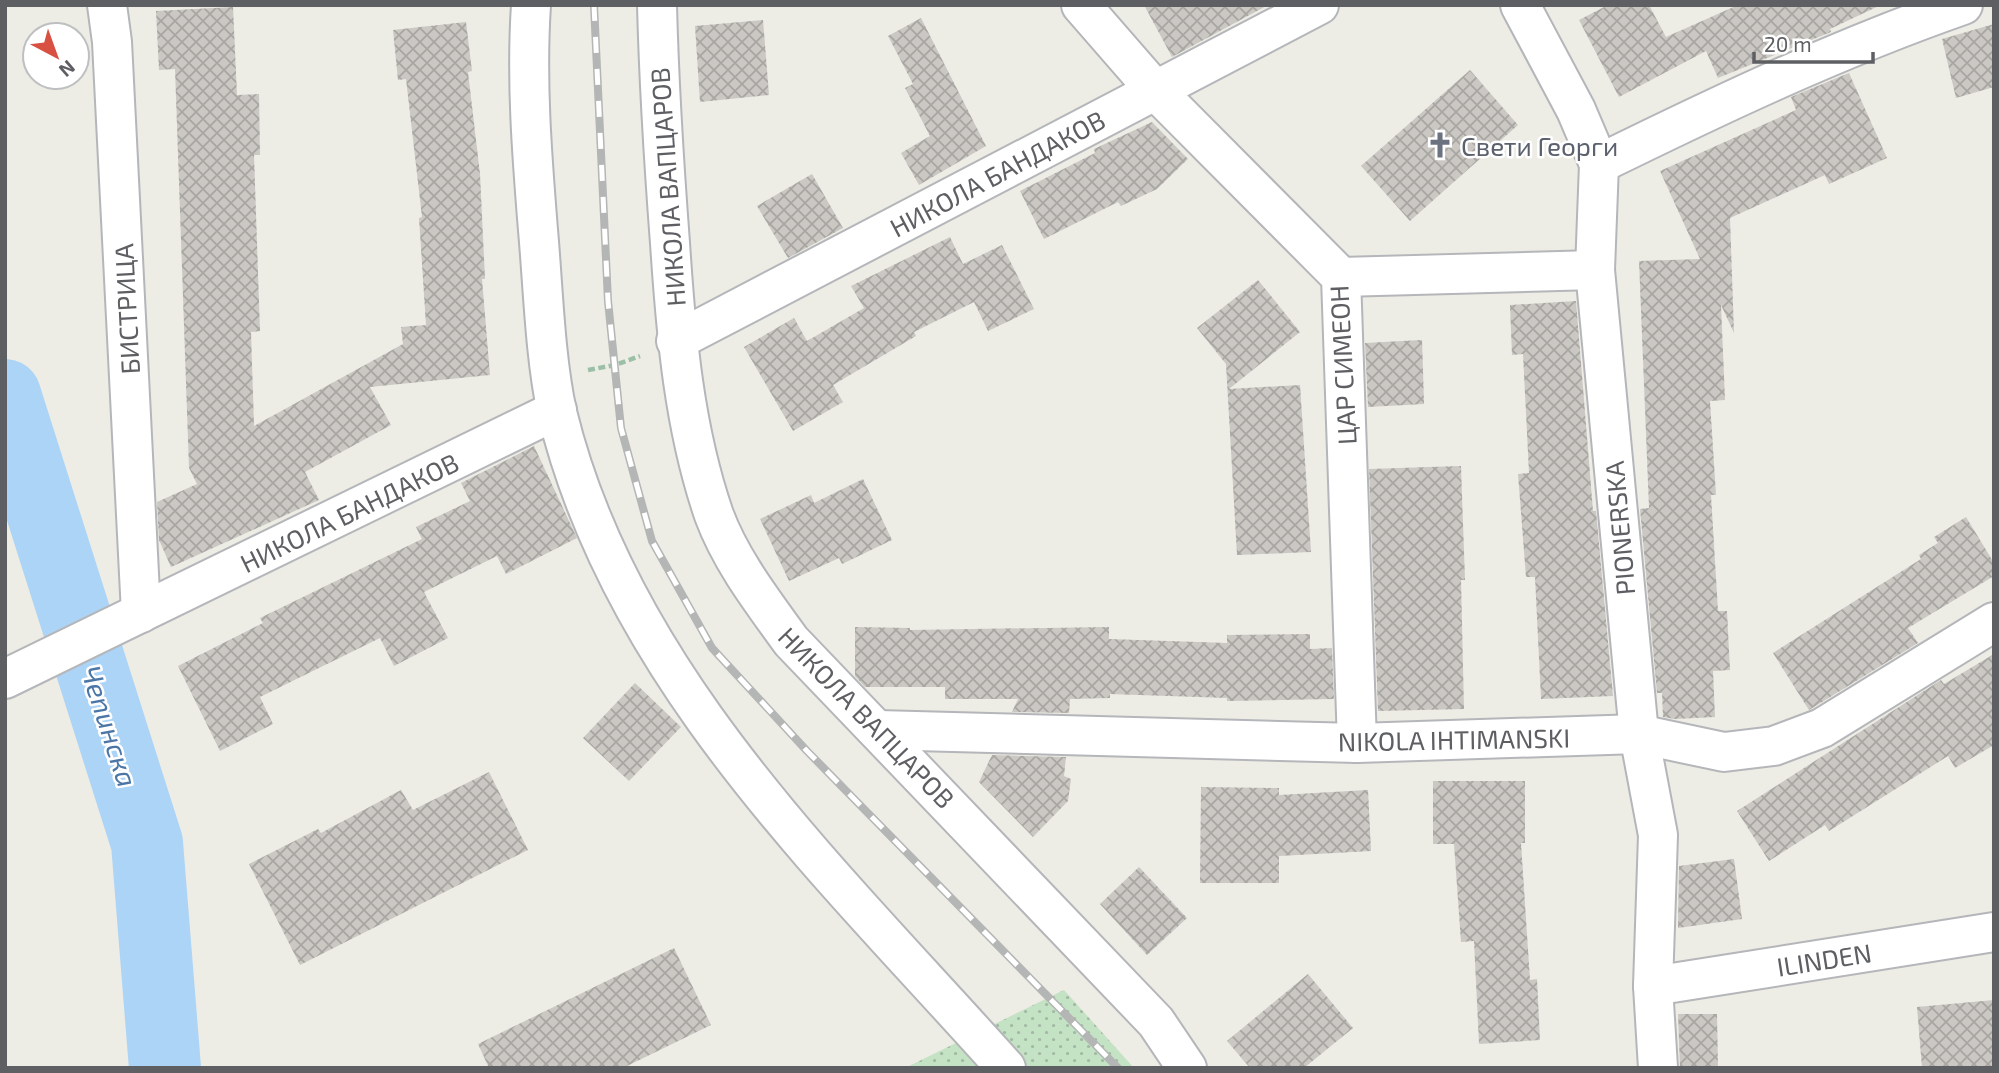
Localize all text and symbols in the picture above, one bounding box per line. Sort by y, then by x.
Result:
north arrow [21,21,91,91]
scale bar [1754,21,1873,65]
text: 20 m [1764,31,1812,56]
text: N [55,56,80,82]
street label: НИКОЛА ВАПЦАРОВ [643,67,691,307]
street label: НИКОЛА БАНДАКОВ [884,103,1110,243]
church icon: Свети Георги [1425,130,1455,160]
place label: Свети Георги [1461,130,1618,161]
street label: БИСТРИЦА [107,243,145,375]
street label: ЦАР СИМЕОН [1322,284,1362,446]
street label: НИКОЛА БАНДАКОВ [235,446,463,578]
street label: PIONERSKA [1598,460,1640,596]
street label: НИКОЛА ВАПЦАРОВ [773,620,961,814]
water label: Чепинска [74,661,146,791]
street label: NIKOLA IHTIMANSKI [1338,721,1570,757]
street label: ILINDEN [1774,936,1874,982]

